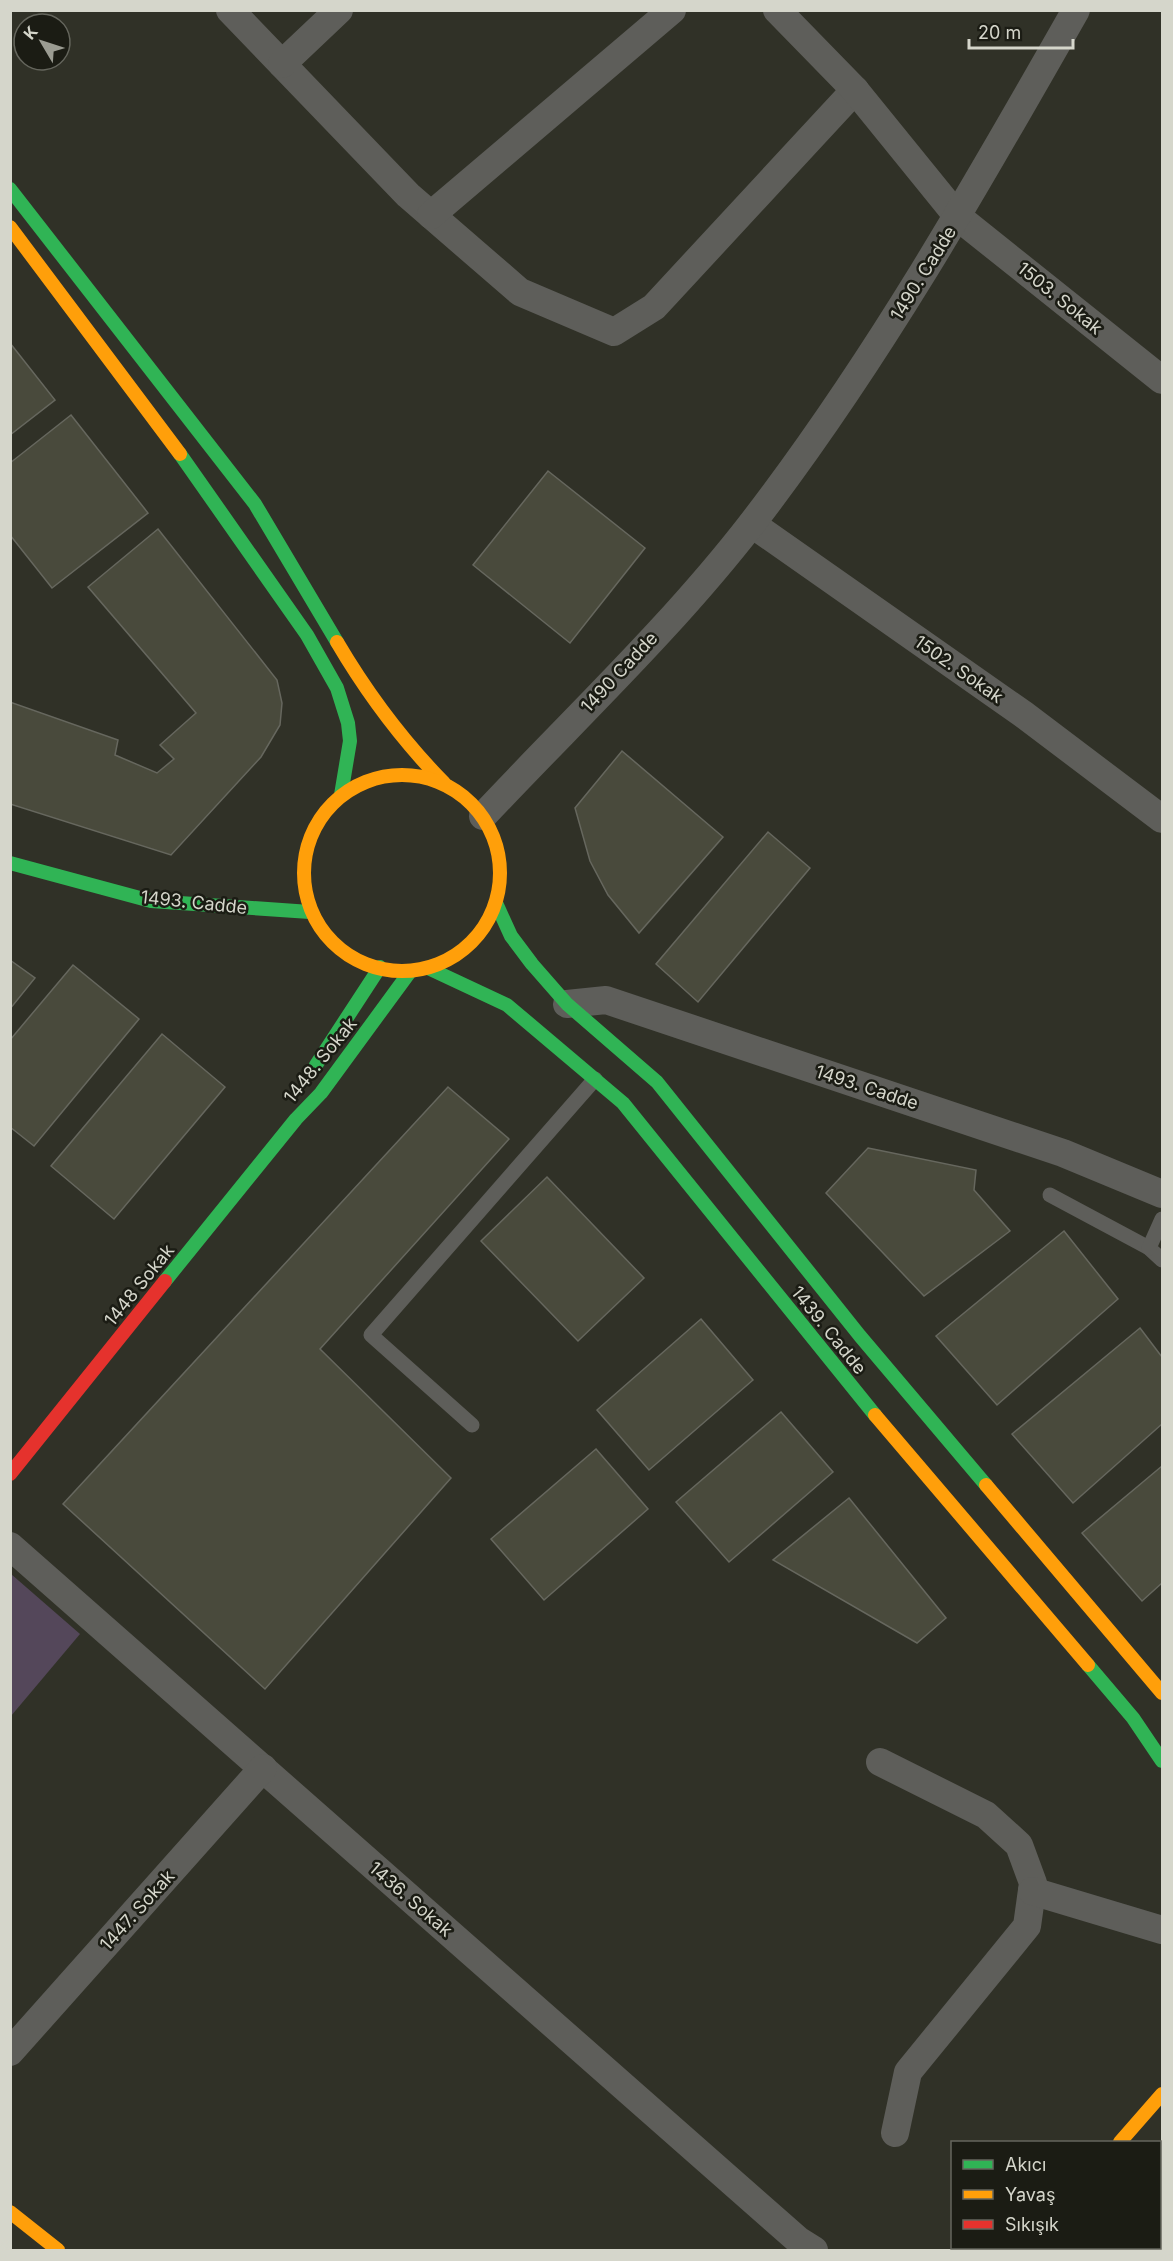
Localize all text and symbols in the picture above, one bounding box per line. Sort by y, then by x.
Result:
north arrow [12,12,72,72]
scale bar [969,12,1072,50]
text: K [19,21,42,43]
text: 20 m [978,22,1021,43]
street label: 1490. Cadde [886,222,960,324]
street label: 1503. Sokak [1013,257,1107,339]
street label: 1490 Cadde [576,627,662,717]
street label: 1502. Sokak [911,631,1007,707]
street label: 1493. Cadde [140,886,248,918]
street label: 1448. Sokak [279,1013,361,1107]
street label: 1493. Cadde [813,1061,921,1113]
street label: 1448 Sokak [100,1240,178,1330]
street label: 1439. Cadde [787,1282,871,1378]
street label: 1436. Sokak [365,1857,457,1941]
street label: 1447. Sokak [95,1865,179,1955]
legend [951,2141,1161,2249]
text: Akıcı [1005,2154,1046,2175]
text: Yavaş [1005,2184,1055,2205]
text: Sıkışık [1005,2214,1059,2235]

